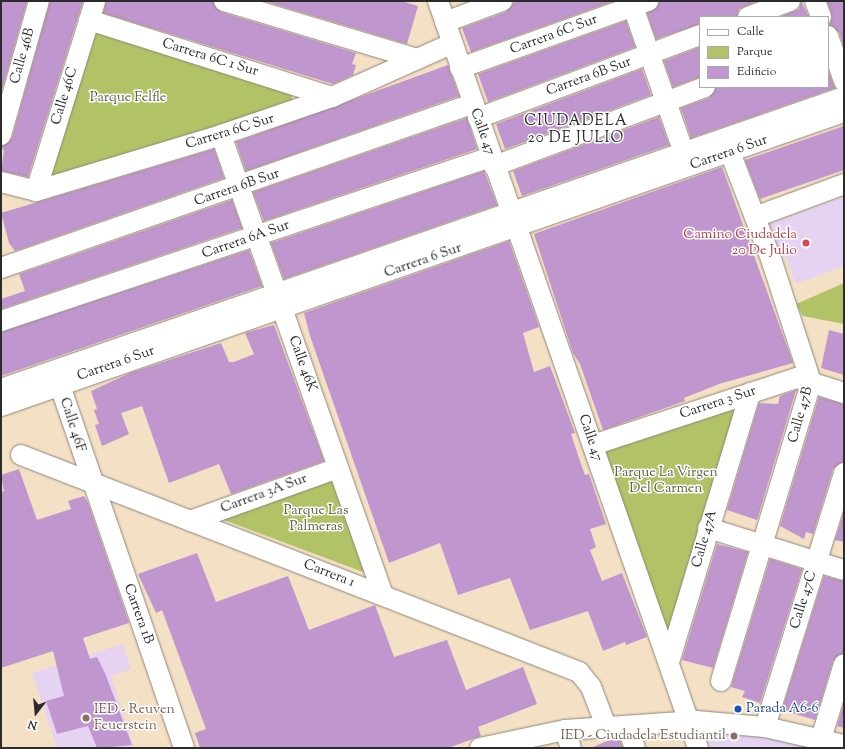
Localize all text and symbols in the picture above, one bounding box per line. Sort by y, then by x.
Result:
street label: Carrera 6C Sur [508,11,600,59]
legend [699,16,829,88]
text: Calle [737,23,764,41]
street label: Calle 46B [7,26,39,86]
street label: Carrera 6C 1 Sur [160,35,260,81]
text: Parque [737,43,773,61]
street label: Carrera 6B Sur [544,54,634,100]
text: Edificio [737,63,776,81]
street label: Calle 46C [48,65,82,127]
park label: Parque Felfle [90,90,166,106]
street label: Calle 47 [466,106,498,158]
street label: Carrera 6C Sur [184,111,276,153]
district label: CIUDADELA 20 DE JULIO [524,112,628,147]
street label: Carrera 6 Sur [688,132,770,174]
street label: Carrera 6B Sur [192,165,282,211]
street label: Carrera 6A Sur [200,217,292,263]
place label: Camino Ciudadela 20 De Julio [683,227,797,260]
marker: Camino Ciudadela 20 De Julio [800,237,812,249]
street label: Carrera 6 Sur [382,240,464,282]
street label: Calle 46K [284,334,320,394]
street label: Carrera 6 Sur [75,343,157,385]
street label: Carrera 3 Sur [678,383,758,423]
street label: Calle 47B [785,385,817,445]
street label: Calle 46F [55,396,89,454]
street label: Calle 47 [574,412,606,464]
park label: Parque La Virgen Del Carmen [614,465,718,498]
street label: Carrera 3A Sur [219,471,309,517]
park label: Parque Las Palmeras [284,503,348,536]
street label: Calle 47A [689,508,721,570]
street label: Carrera 1 [301,557,357,591]
street label: Calle 47C [787,569,821,631]
street label: Carrera 1B [119,582,157,646]
north arrow [16,693,56,733]
place label: Parada A6-6 [746,701,819,717]
place label: IED - Reuven Feuerstein [94,702,175,734]
marker: Parada A6-6 [733,704,743,714]
marker: IED - Reuven Feuerstein [81,713,91,723]
text: N [26,716,39,733]
place label: IED - Ciudadela Estudiantil [560,728,726,744]
marker: IED - Ciudadela Estudiantil [729,731,739,741]

